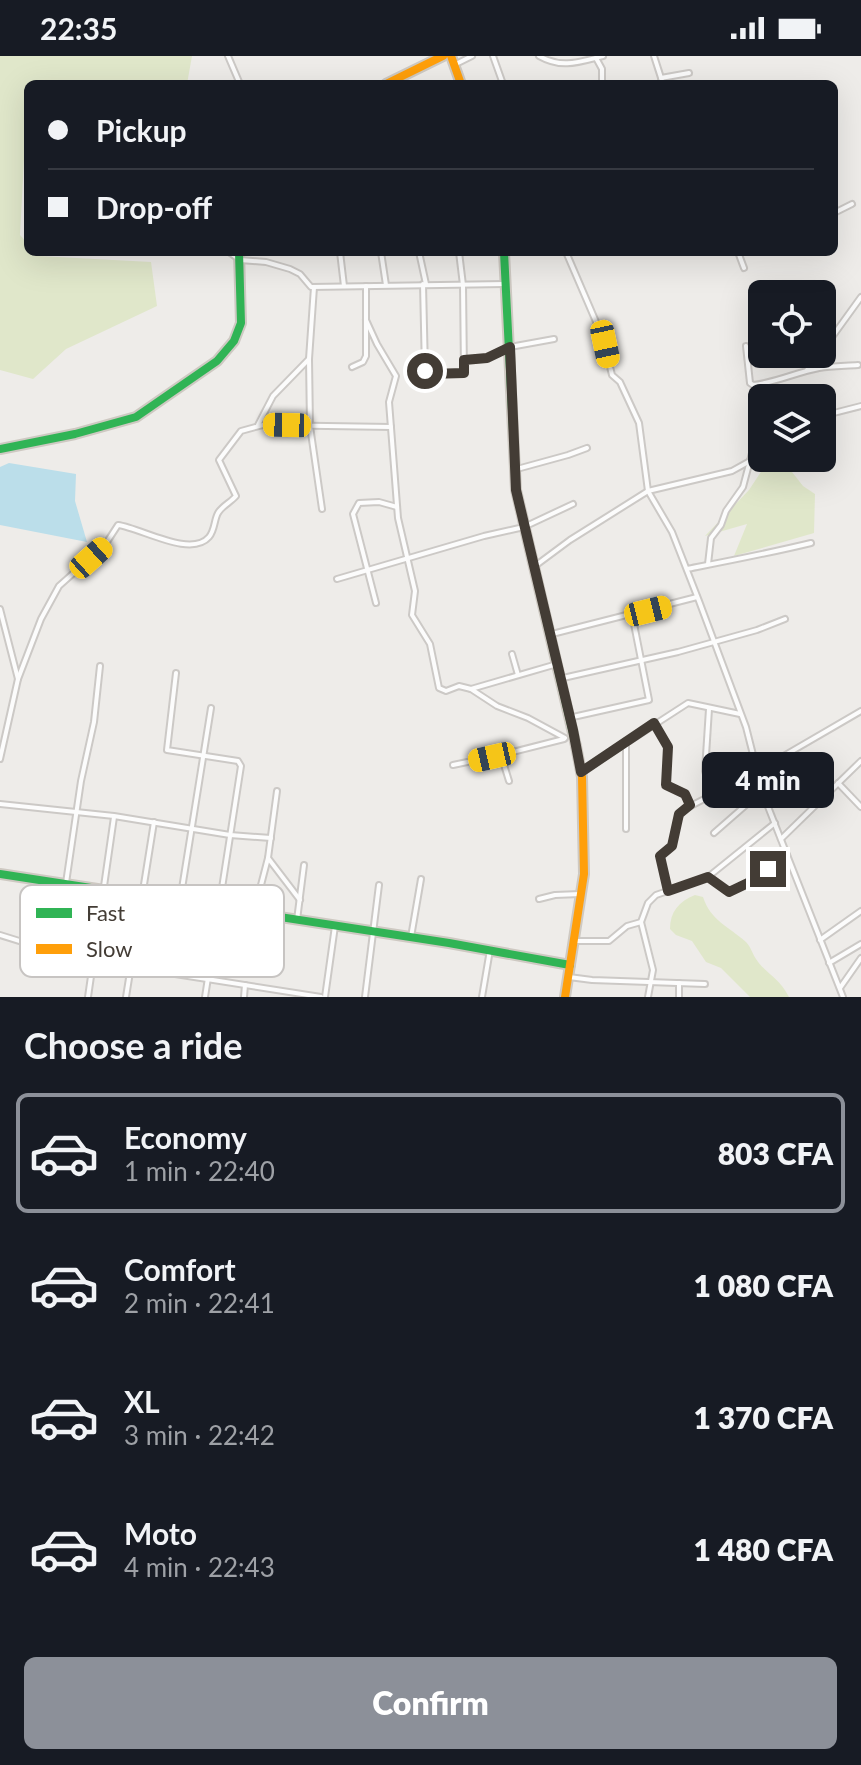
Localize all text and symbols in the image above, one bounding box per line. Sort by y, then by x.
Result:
text: 22:35 [40,10,117,46]
text: Pickup [96,112,187,148]
text: Drop-off [96,189,212,225]
map controls [748,280,836,472]
button: locate [748,280,836,368]
car [588,318,622,370]
route start [407,353,443,389]
button: layers [748,384,836,472]
car [263,413,311,437]
car [65,533,117,583]
car [622,594,674,628]
car [466,740,518,774]
callout: 4 min [702,753,834,809]
text: 4 min [736,764,800,796]
route end [750,851,786,887]
legend [20,885,284,977]
text: Fast [86,899,125,926]
text: Slow [86,935,133,962]
text: Choose a ride [24,1023,243,1067]
icon: car [28,1117,100,1189]
text: Economy [124,1119,247,1155]
text: 803 CFA [718,1135,833,1171]
text: 1 min · 22:40 [124,1155,275,1187]
icon: car [28,1249,100,1321]
text: Comfort [124,1251,236,1287]
text: 1 080 CFA [693,1267,833,1303]
text: 2 min · 22:41 [124,1287,275,1319]
icon: car [28,1381,100,1453]
text: XL [124,1383,160,1419]
text: 1 370 CFA [693,1399,833,1435]
text: 3 min · 22:42 [124,1419,275,1451]
icon: car [28,1513,100,1585]
text: Moto [124,1515,197,1551]
text: 1 480 CFA [693,1531,833,1567]
text: 4 min · 22:43 [124,1551,275,1583]
button: Confirm [24,1657,837,1749]

